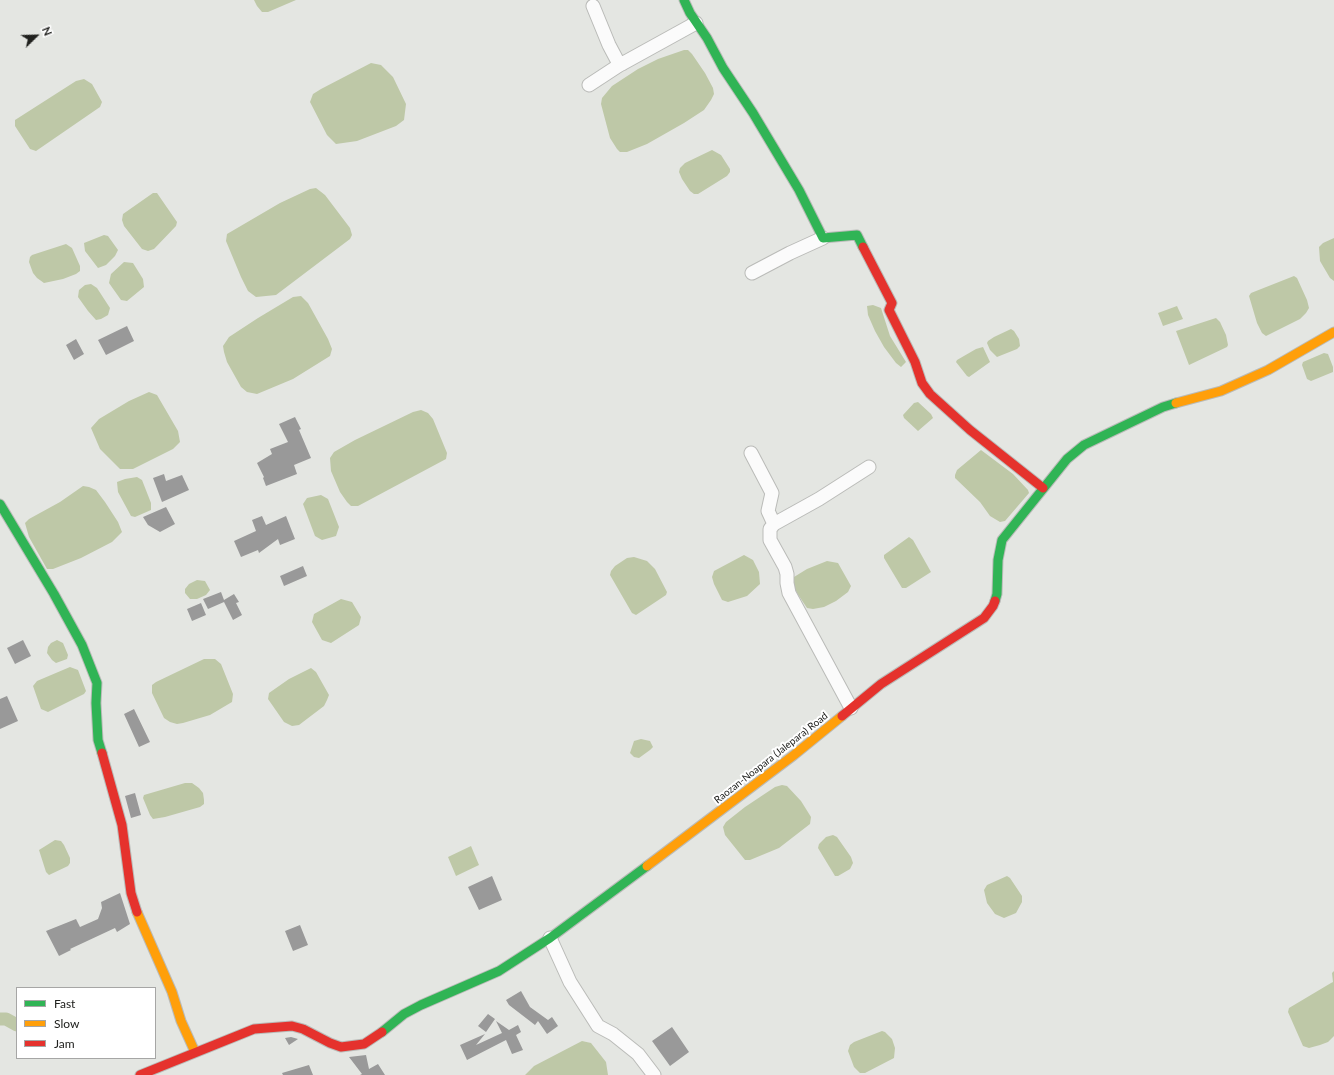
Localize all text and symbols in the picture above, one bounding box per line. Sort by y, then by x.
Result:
north arrow [16,16,56,56]
text: N [40,25,55,38]
street label: Raozan-Noapara (Jalepara) Road [712,710,830,806]
legend [16,987,156,1059]
text: Fast [54,996,75,1011]
text: Slow [54,1016,79,1031]
text: Jam [54,1036,75,1051]

